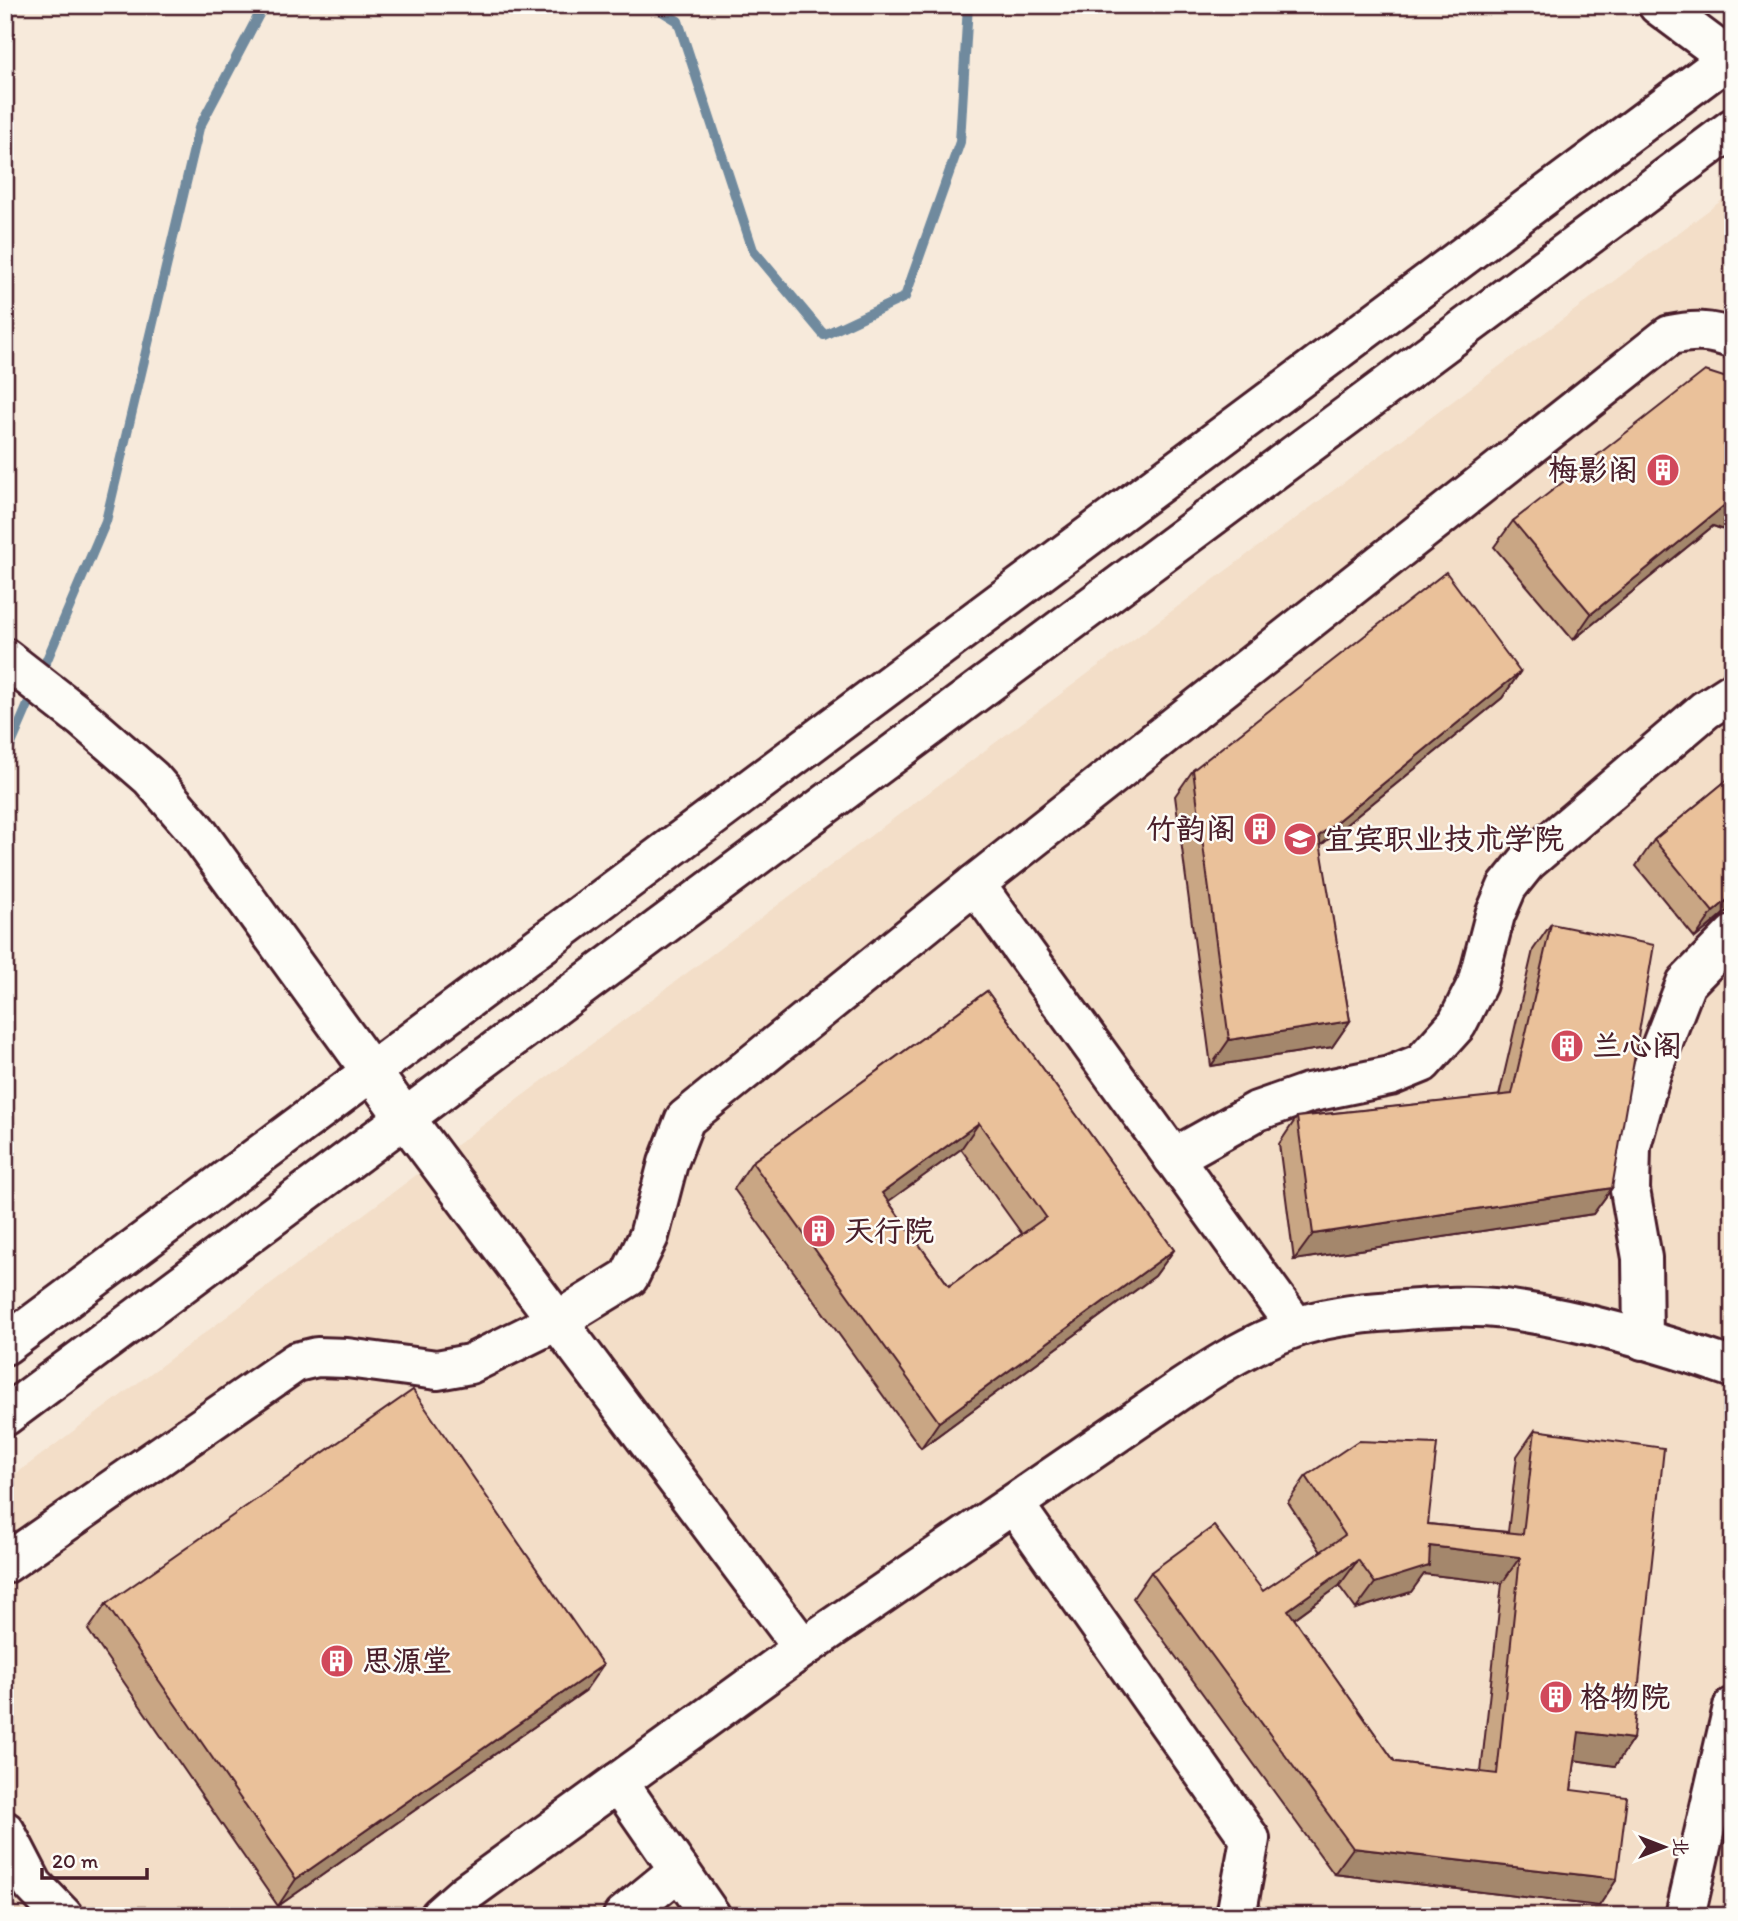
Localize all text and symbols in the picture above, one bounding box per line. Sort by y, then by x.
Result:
place label: 梅影阁 [1548,451,1638,488]
building icon: 梅影阁 [1644,451,1682,489]
place label: 竹韵阁 [1146,810,1236,847]
building icon: 竹韵阁 [1241,810,1279,848]
school or university icon: 宜宾职业技术学院 [1281,820,1319,858]
place label: 宜宾职业技术学院 [1324,820,1564,857]
building icon: 兰心阁 [1548,1027,1586,1065]
place label: 兰心阁 [1592,1027,1682,1064]
building icon: 天行院 [800,1212,838,1250]
place label: 天行院 [844,1212,934,1249]
building icon: 思源堂 [318,1642,356,1680]
place label: 思源堂 [362,1642,452,1679]
building icon: 格物院 [1537,1678,1575,1716]
place label: 格物院 [1580,1678,1670,1715]
north arrow [1630,1812,1700,1882]
scale bar [42,1837,147,1881]
text: 北 [1669,1837,1692,1857]
text: 20 m [52,1848,99,1873]

